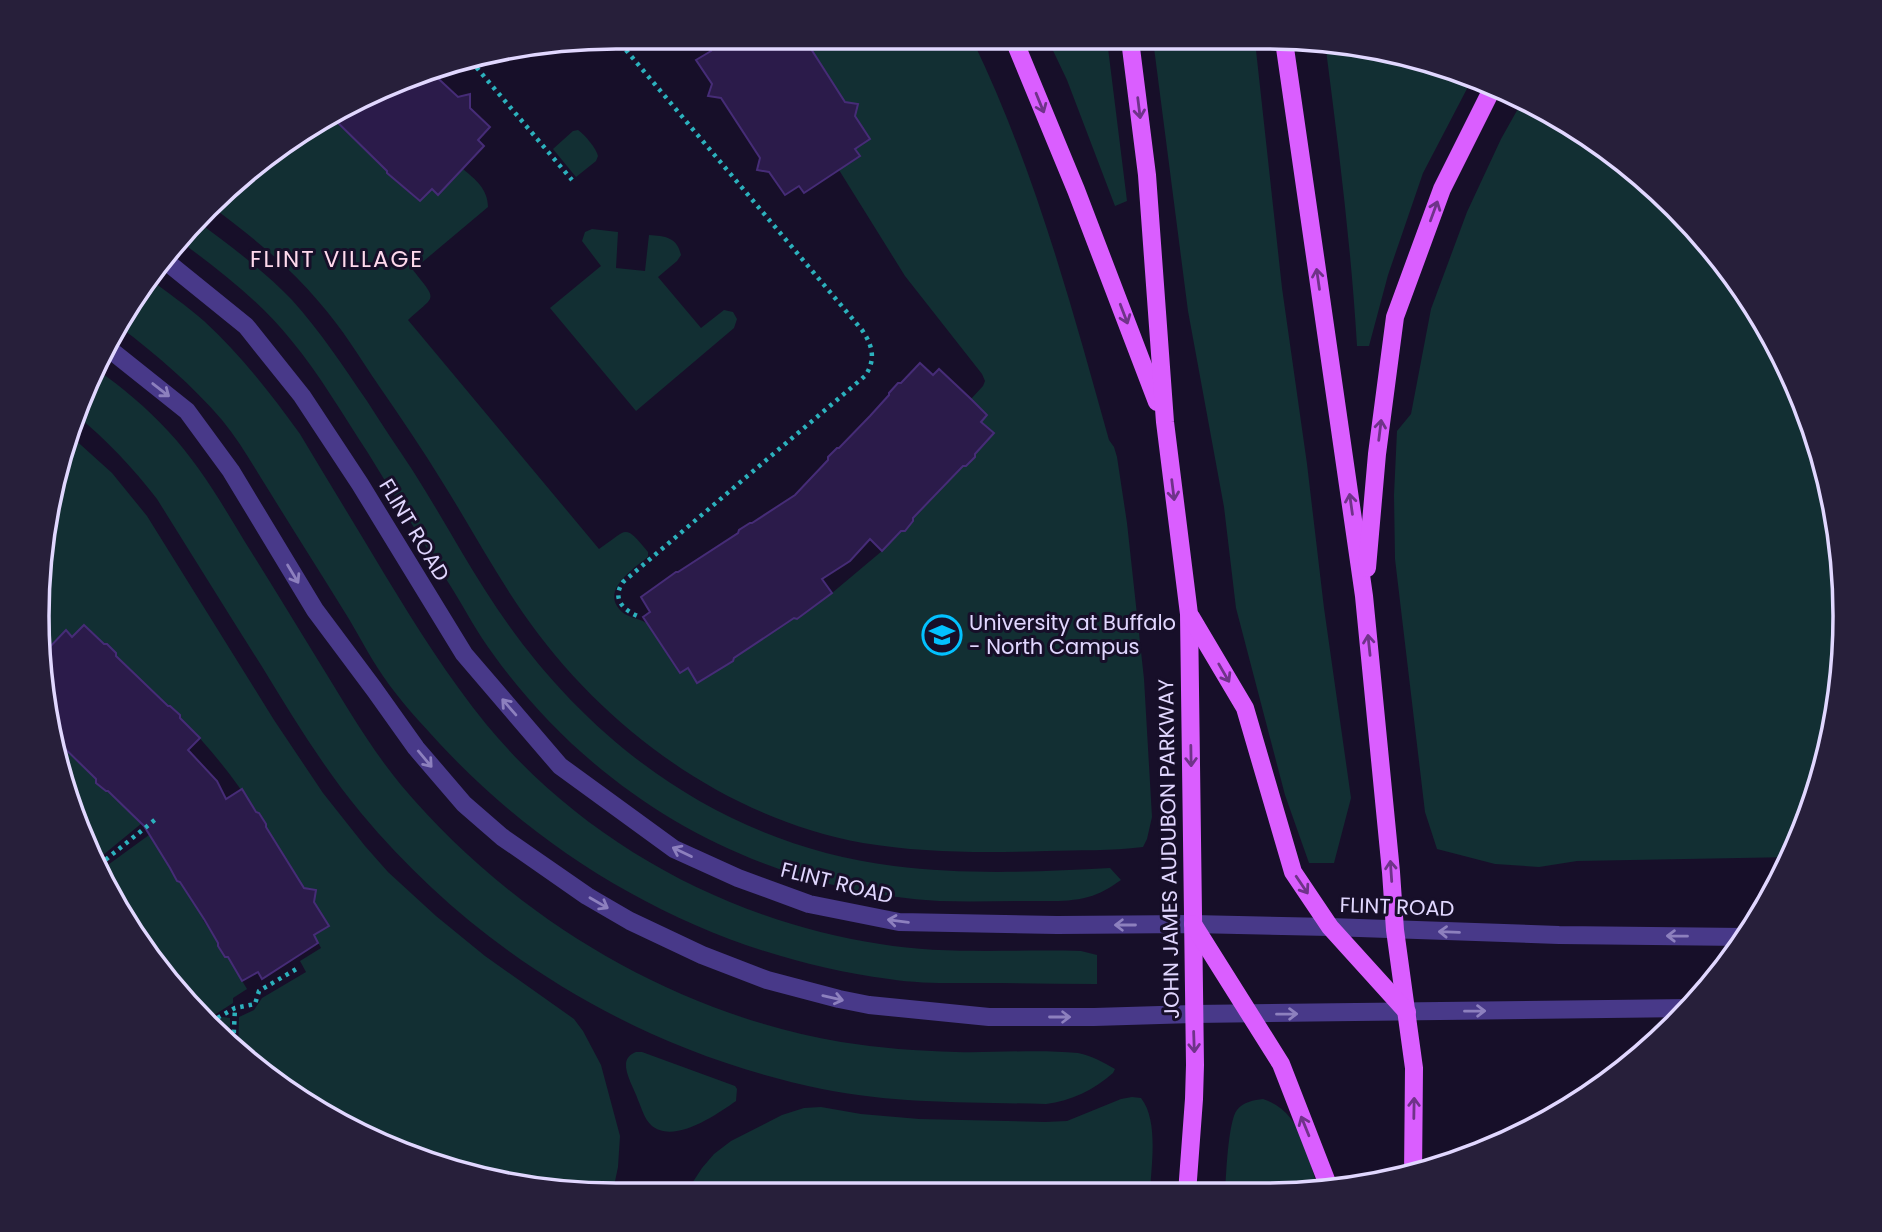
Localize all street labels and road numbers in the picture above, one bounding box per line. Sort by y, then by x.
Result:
street label: FLINT ROAD [372,473,456,586]
street label: JOHN JAMES AUDUBON PARKWAY [1151,679,1186,1019]
street label: FLINT ROAD [778,855,896,910]
street label: FLINT ROAD [1339,890,1455,923]

